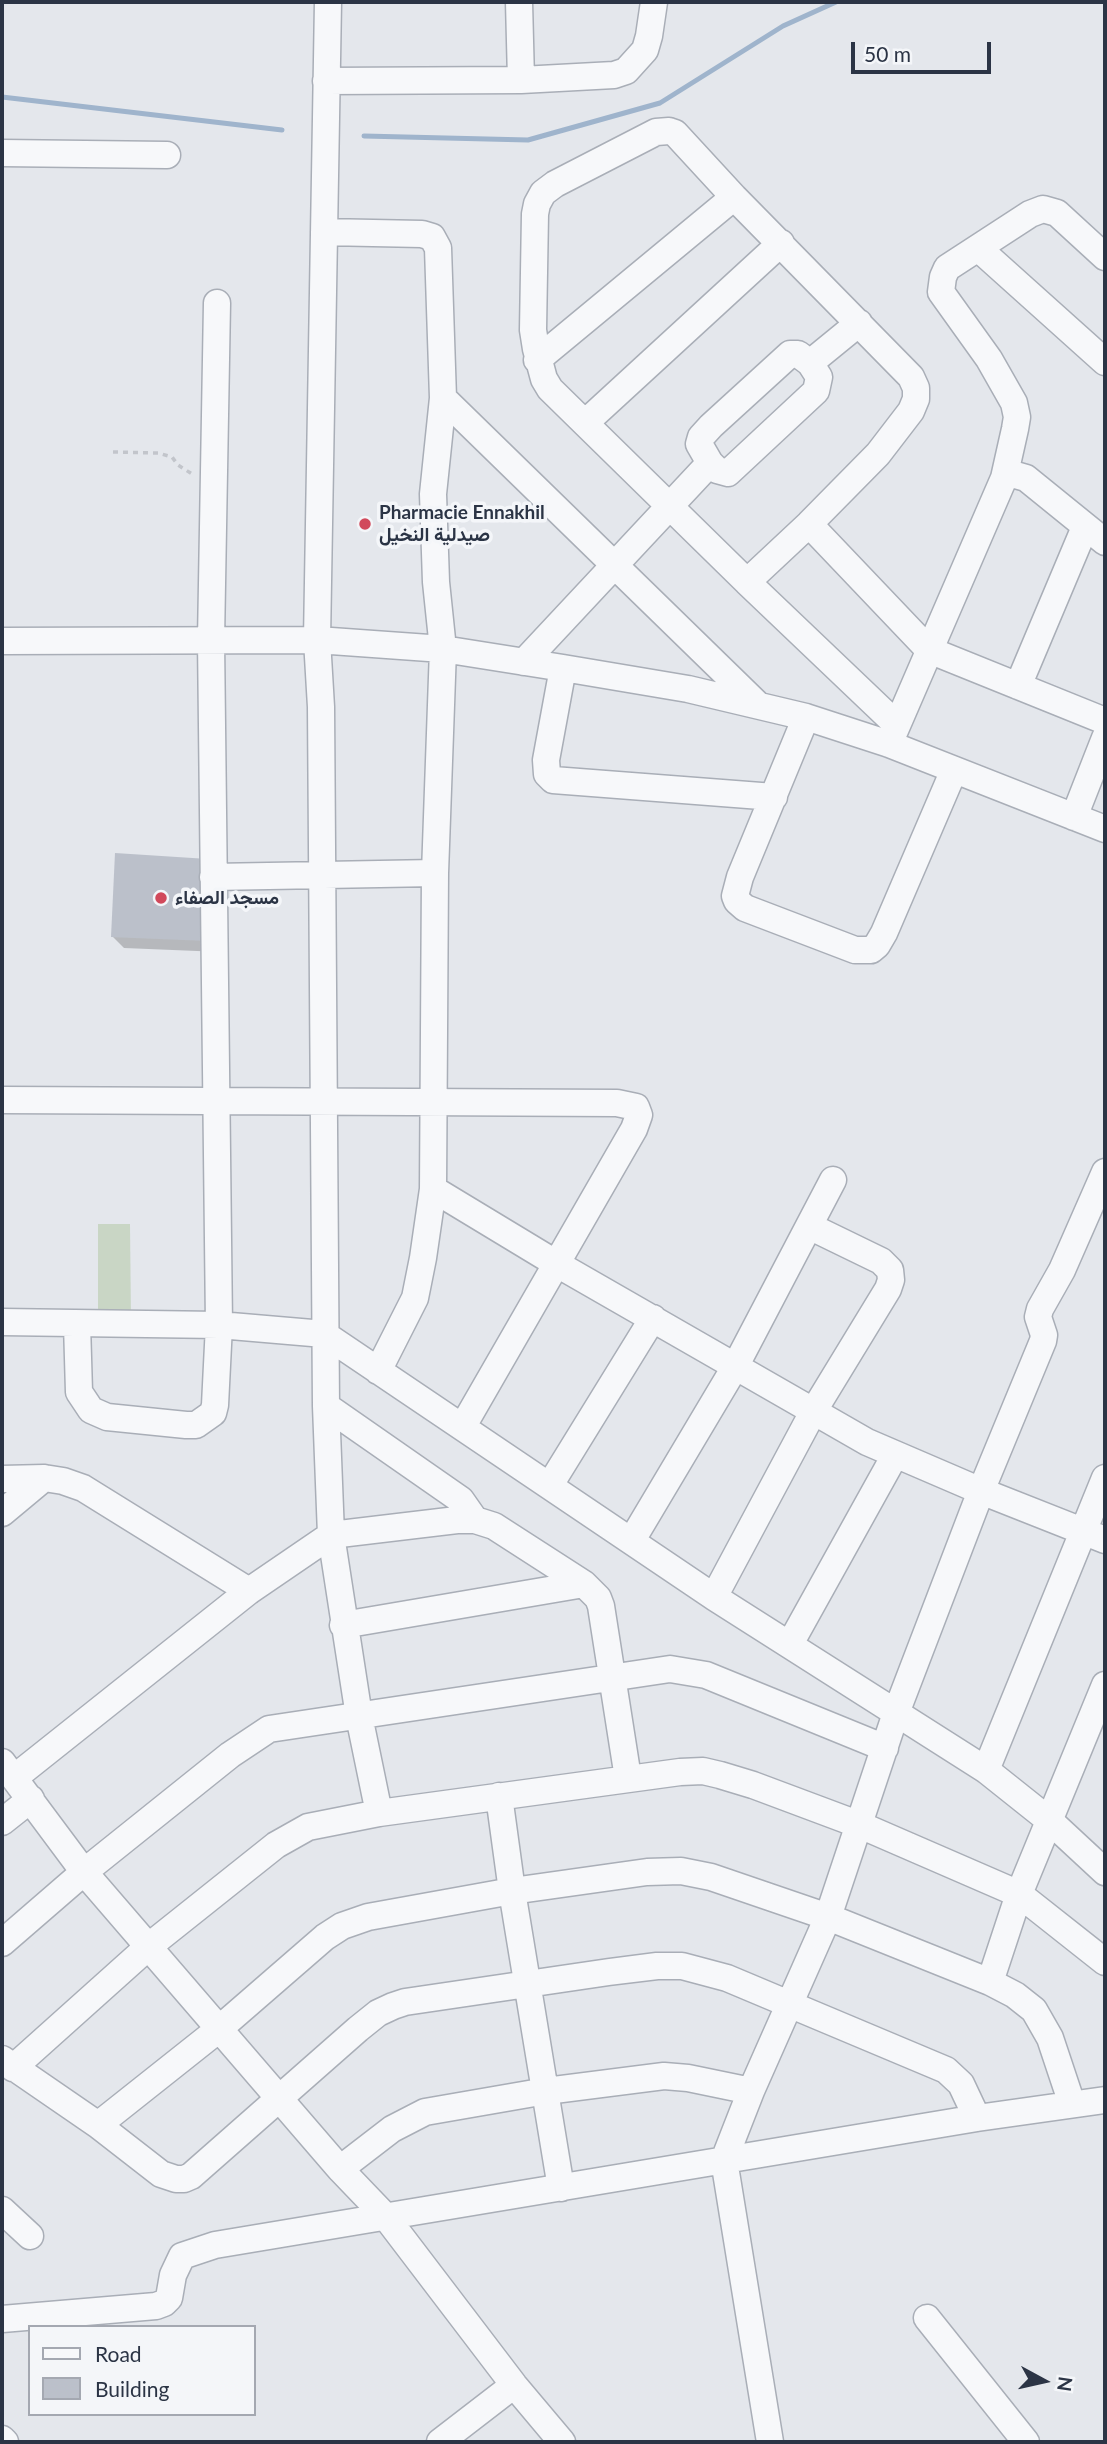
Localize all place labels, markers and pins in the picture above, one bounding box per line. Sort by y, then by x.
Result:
place label: Pharmacie Ennakhil صيدلية النخيل [379,502,545,546]
marker: Pharmacie Ennakhil صيدلية النخيل [357,516,373,532]
place label: مسجد الصفاء [175,887,279,909]
marker: مسجد الصفاء [153,890,169,906]

